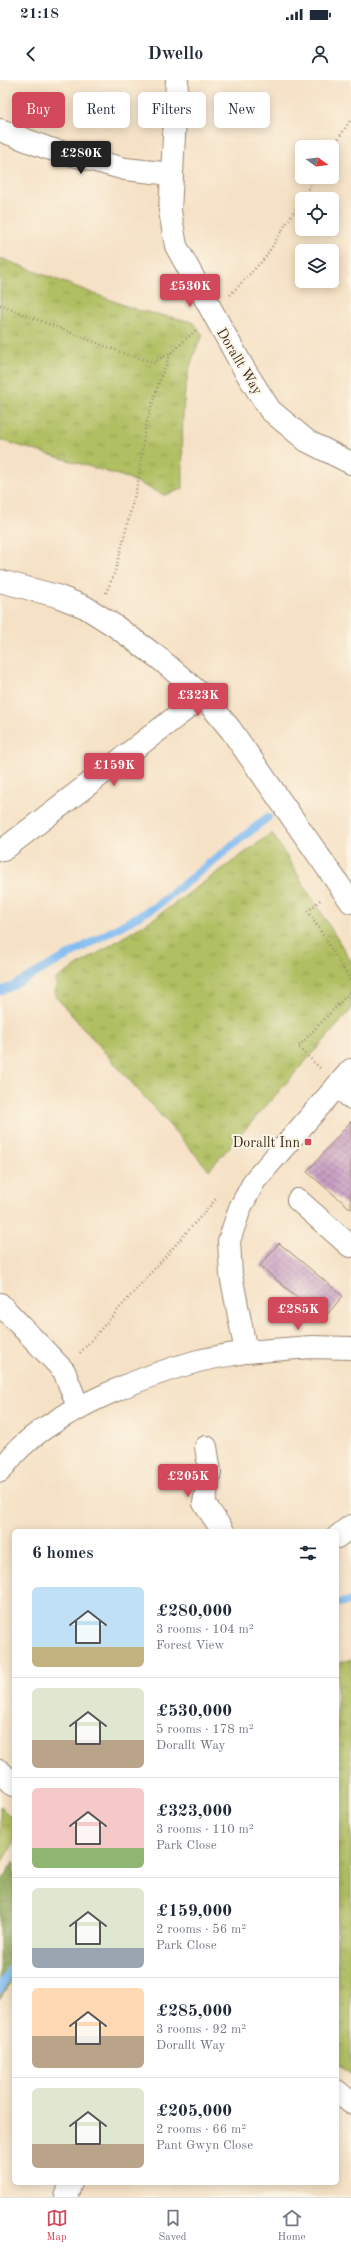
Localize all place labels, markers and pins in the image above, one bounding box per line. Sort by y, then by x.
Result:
pin: £280K [53,141,109,175]
pin: £530K [162,274,218,308]
pin: £323K [170,683,226,717]
pin: £159K [86,753,142,787]
place label: Dorallt Inn [232,1136,300,1150]
marker: Dorallt Inn [303,1137,313,1147]
pin: £285K [270,1297,326,1331]
pin: £205K [160,1464,216,1498]

